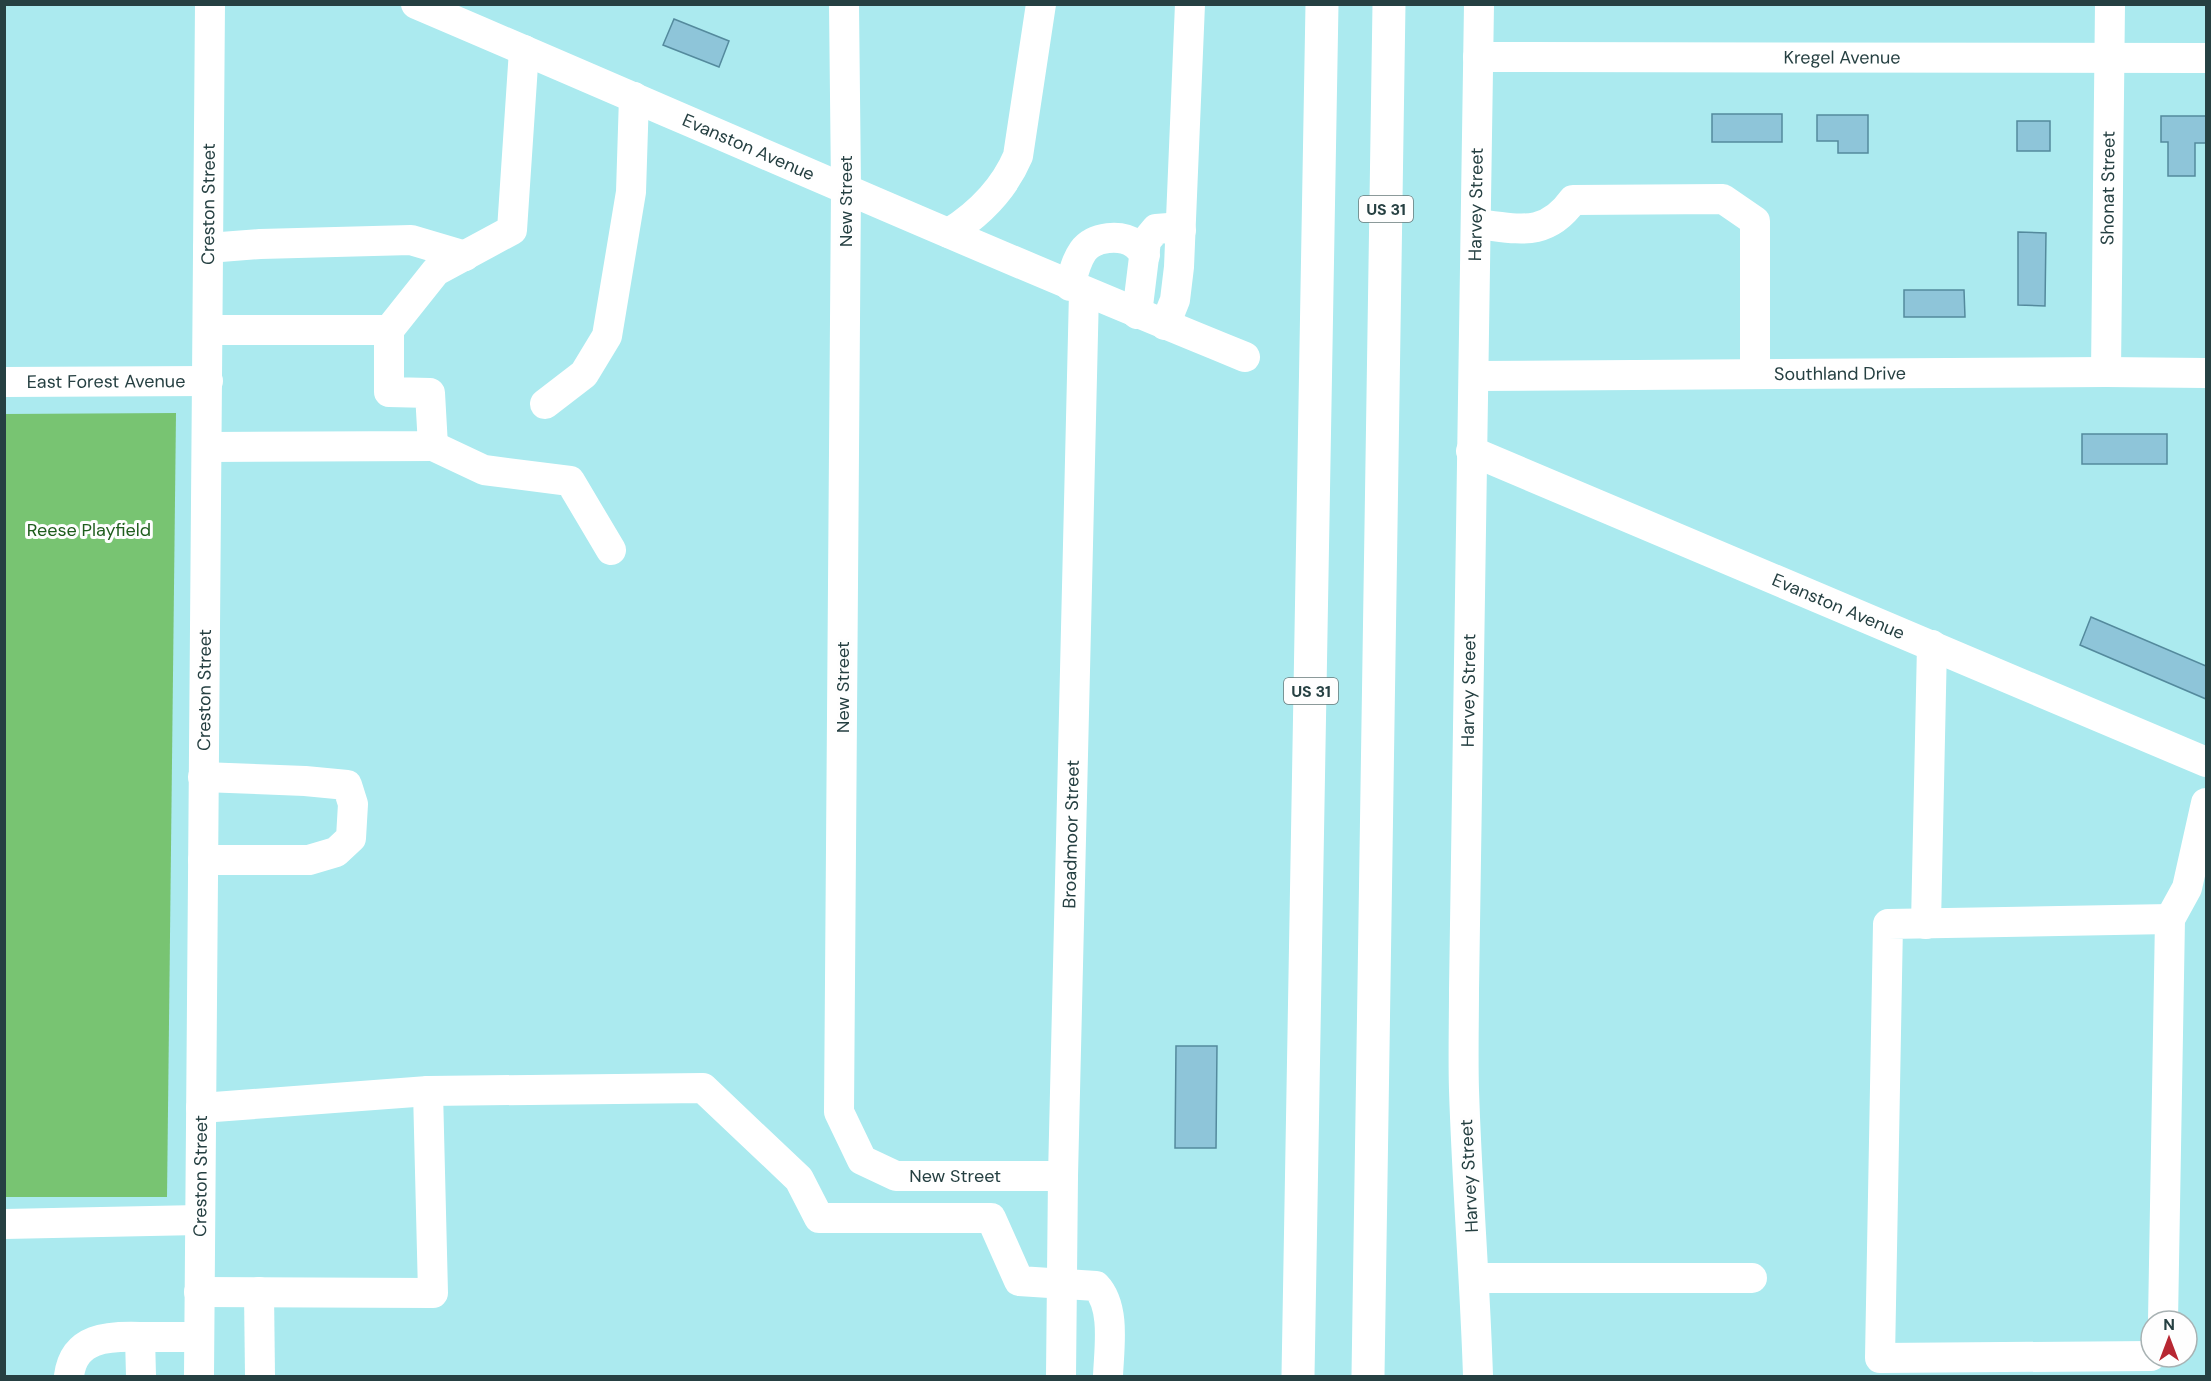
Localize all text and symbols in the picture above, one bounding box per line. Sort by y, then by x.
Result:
street label: Kregel Avenue [1783,45,1901,70]
street label: Evanston Avenue [679,108,818,186]
street label: Shonat Street [2095,131,2121,245]
street label: Creston Street [196,143,221,265]
street label: Harvey Street [1463,148,1489,261]
street label: New Street [834,155,858,247]
road number: US 31 [1359,196,1413,222]
street label: Southland Drive [1774,361,1906,386]
street label: East Forest Avenue [27,369,185,394]
park label: Reese Playfield [27,518,151,542]
street label: Evanston Avenue [1768,568,1908,645]
street label: Creston Street [192,629,217,751]
street label: Harvey Street [1456,633,1481,747]
street label: New Street [831,641,855,733]
road number: US 31 [1284,678,1338,704]
street label: Broadmoor Street [1057,759,1085,909]
street label: Creston Street [188,1115,213,1237]
street label: Harvey Street [1454,1119,1484,1233]
street label: New Street [909,1164,1001,1188]
north arrow [2139,1309,2199,1369]
text: N [2163,1314,2175,1335]

